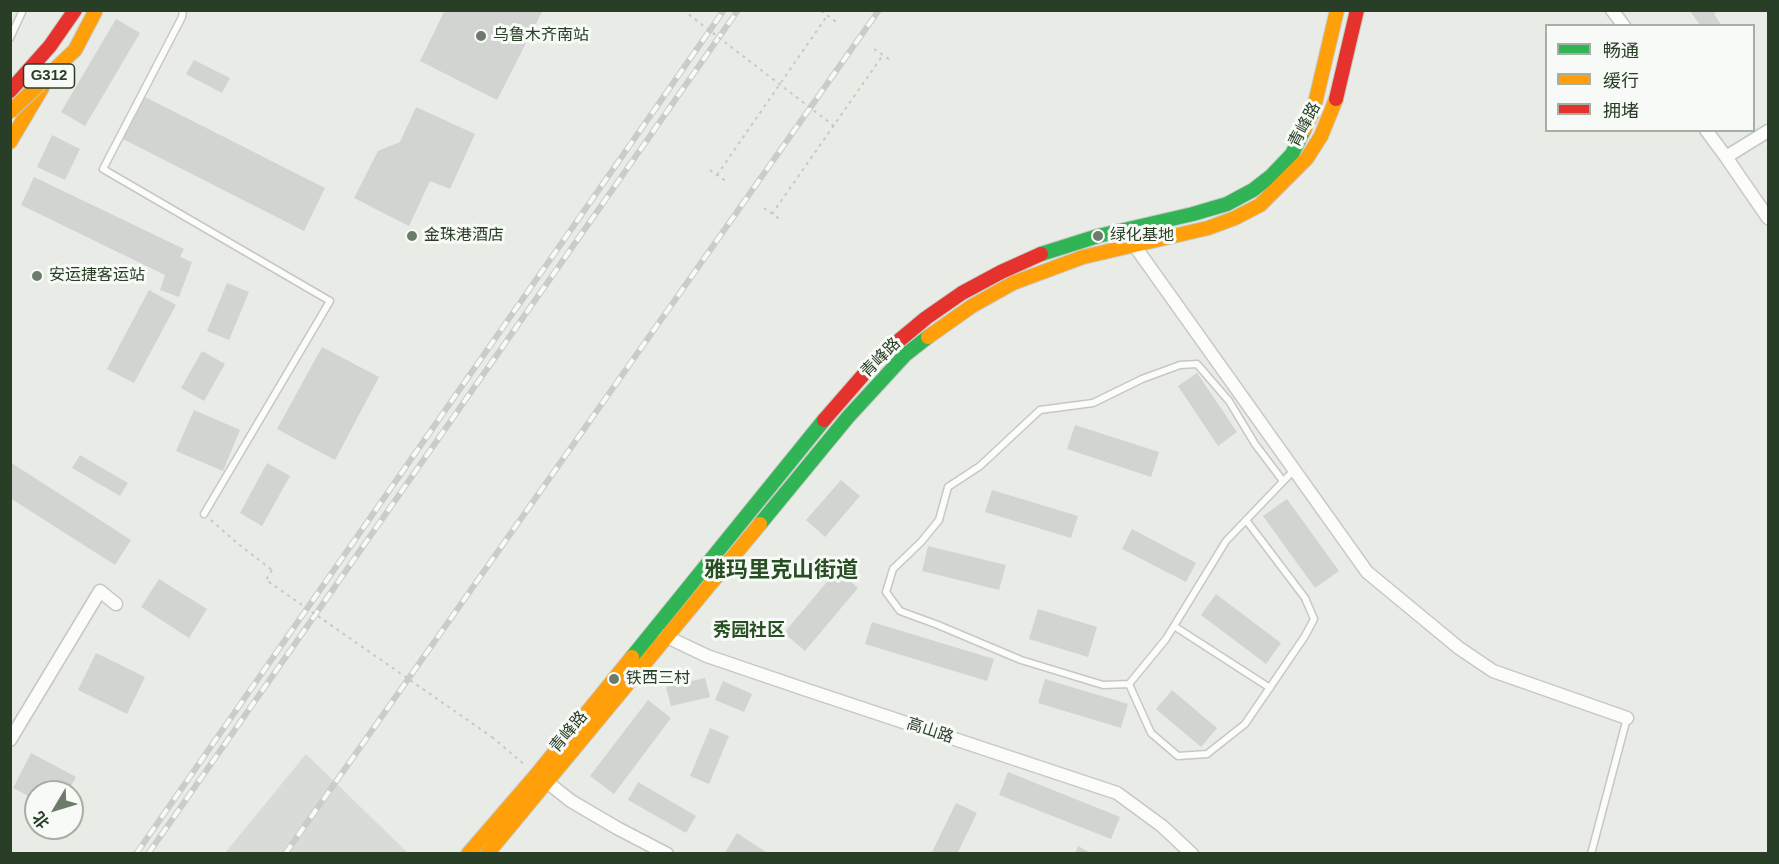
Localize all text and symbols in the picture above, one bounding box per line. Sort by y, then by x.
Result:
legend [1545,24,1755,132]
place label: 乌鲁木齐南站 [493,26,589,46]
marker: 乌鲁木齐南站 [474,29,488,43]
text: 畅通 [1603,41,1639,61]
road number: G312 [23,64,74,88]
text: 缓行 [1603,71,1639,91]
street label: 青峰路 [1285,99,1325,151]
text: 拥堵 [1603,101,1639,121]
place label: 金珠港酒店 [424,226,504,246]
place label: 绿化基地 [1110,226,1174,246]
marker: 金珠港酒店 [405,229,419,243]
marker: 绿化基地 [1091,229,1105,243]
place label: 安运捷客运站 [49,266,145,286]
marker: 安运捷客运站 [30,269,44,283]
street label: 青峰路 [857,334,905,382]
district label: 雅玛里克山街道 [704,558,858,584]
district label: 秀园社区 [713,620,785,642]
place label: 铁西三村 [626,669,690,689]
marker: 铁西三村 [607,672,621,686]
street label: 青峰路 [546,707,592,757]
street label: 高山路 [904,714,956,748]
north arrow [24,780,84,840]
text: 北 [29,809,53,832]

